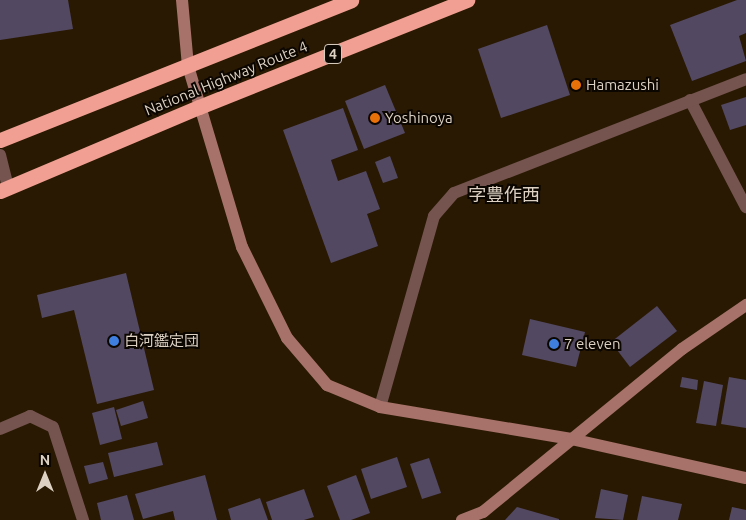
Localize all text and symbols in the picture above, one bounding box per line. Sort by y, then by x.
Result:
street label: National Highway Route 4 [142,37,310,119]
road number: 4 [323,42,343,66]
place label: Hamazushi [586,76,659,94]
marker: Hamazushi [570,79,582,91]
place label: Yoshinoya [385,109,453,127]
marker: Yoshinoya [369,112,381,124]
district label: 字豊作西 [468,183,540,205]
place label: 白河鑑定団 [124,332,199,350]
marker: 白河鑑定団 [108,335,120,347]
place label: 7 eleven [564,335,621,353]
marker: 7 eleven [548,338,560,350]
north arrow [20,450,70,500]
text: N [40,452,50,468]

